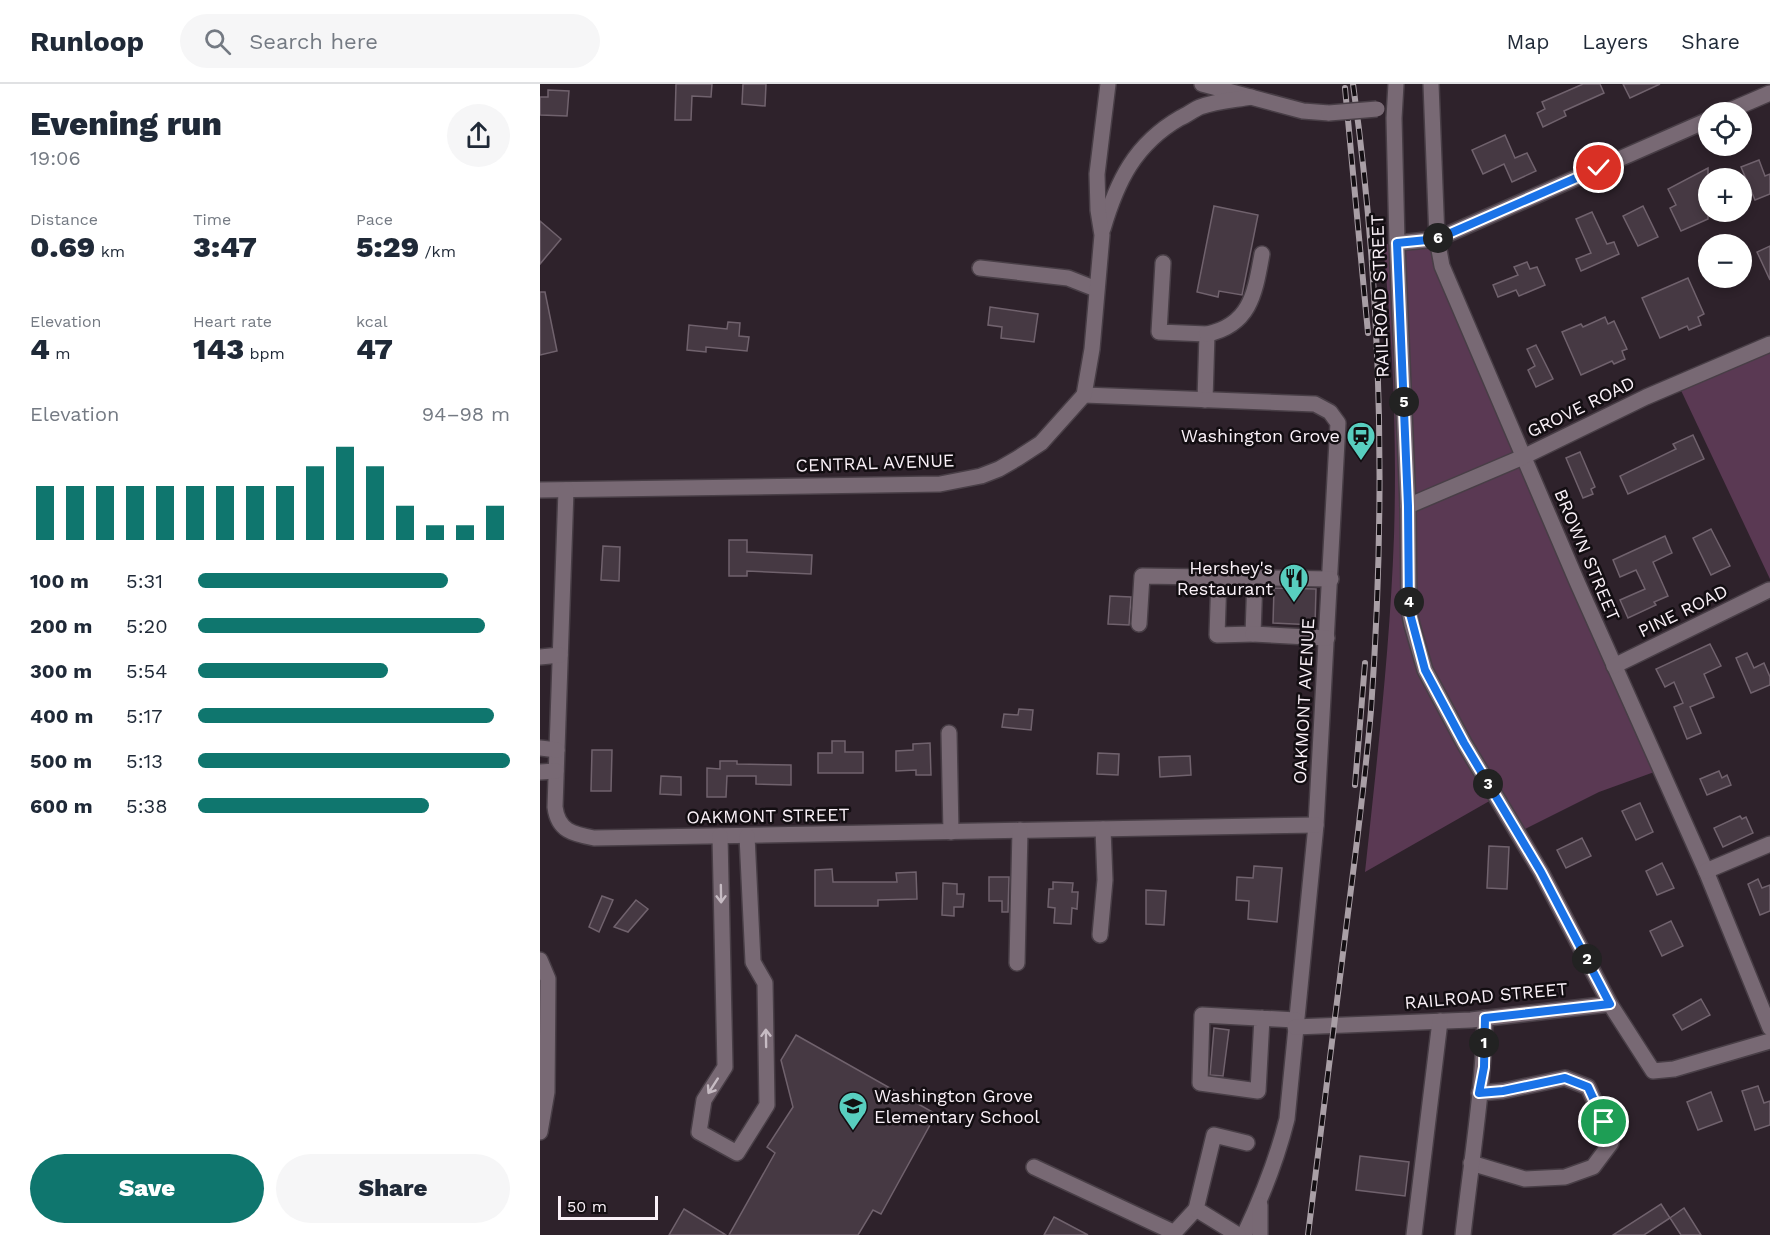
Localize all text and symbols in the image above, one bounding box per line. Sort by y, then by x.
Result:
search box [180,14,600,68]
text: Runloop [30,25,144,58]
icon: search [201,25,234,58]
text: Search here [249,29,378,54]
text: Map [1506,29,1549,54]
text: Layers [1582,29,1648,54]
text: Share [1681,29,1740,54]
map controls [1698,102,1752,288]
button: locate [1698,102,1752,156]
text: Evening run [30,104,222,143]
button: share [447,104,510,167]
pin [1573,142,1624,193]
text: 19:06 [30,146,81,170]
icon: check [1582,151,1615,184]
button: + [1698,168,1752,222]
text: Distance [30,210,98,229]
text: Time [193,210,231,229]
text: Pace [356,210,393,229]
street label: RAILROAD STREET [1366,214,1393,378]
pin: 6 [1423,223,1453,253]
text: 6 [1433,228,1443,247]
text: 0.69 [30,229,95,264]
text: 3:47 [193,229,257,264]
text: 5:29 [356,229,419,264]
button: − [1698,234,1752,288]
text: km [95,242,125,261]
text: /km [419,242,456,261]
text: Elevation [30,312,101,331]
text: Heart rate [193,312,272,331]
text: kcal [356,312,388,331]
text: 4 [30,331,50,366]
text: 143 [193,331,244,366]
text: 47 [356,331,393,366]
text: m [50,344,71,363]
text: bpm [244,344,285,363]
street label: GROVE ROAD [1524,371,1638,442]
pin: 5 [1389,387,1419,417]
text: 5 [1399,392,1409,411]
text: Elevation [30,402,119,426]
text: 94–98 m [422,402,510,426]
station icon: Washington Grove [1345,420,1377,462]
place label: Washington Grove [1181,425,1340,446]
street label: CENTRAL AVENUE [795,449,955,476]
street label: BROWN STREET [1550,486,1625,624]
place label: Hershey's Restaurant [1177,557,1273,599]
restaurant icon: Hershey's Restaurant [1278,562,1310,604]
text: 100 m [30,569,89,593]
text: 5:31 [126,569,163,593]
street label: PINE ROAD [1635,580,1731,641]
pin: 4 [1394,587,1424,617]
text: 4 [1404,592,1414,611]
text: 200 m [30,614,92,638]
text: 5:20 [126,614,168,638]
street label: OAKMONT AVENUE [1289,618,1318,784]
text: 300 m [30,659,92,683]
text: 5:54 [126,659,167,683]
text: 400 m [30,704,93,728]
text: 5:17 [126,704,163,728]
text: 500 m [30,749,92,773]
text: 5:13 [126,749,163,773]
pin: 3 [1473,769,1503,799]
text: 3 [1483,774,1493,793]
text: 600 m [30,794,93,818]
text: 5:38 [126,794,168,818]
street label: OAKMONT STREET [686,804,850,827]
one-way arrow [716,884,727,904]
pin: 2 [1572,944,1602,974]
text: 2 [1582,949,1592,968]
street label: RAILROAD STREET [1404,978,1568,1013]
pin: 1 [1469,1028,1499,1058]
one-way arrow [760,1029,772,1049]
text: 1 [1481,1033,1487,1052]
one-way arrow [707,1077,719,1094]
place label: Washington Grove Elementary School [874,1085,1040,1127]
school or university icon: Washington Grove Elementary School [837,1090,869,1132]
pin [1578,1096,1629,1147]
icon: arrive [1587,1105,1620,1138]
button: Save [30,1154,264,1223]
button: Share [276,1154,510,1223]
scale bar [558,1193,658,1220]
text: 50 m [567,1197,607,1216]

